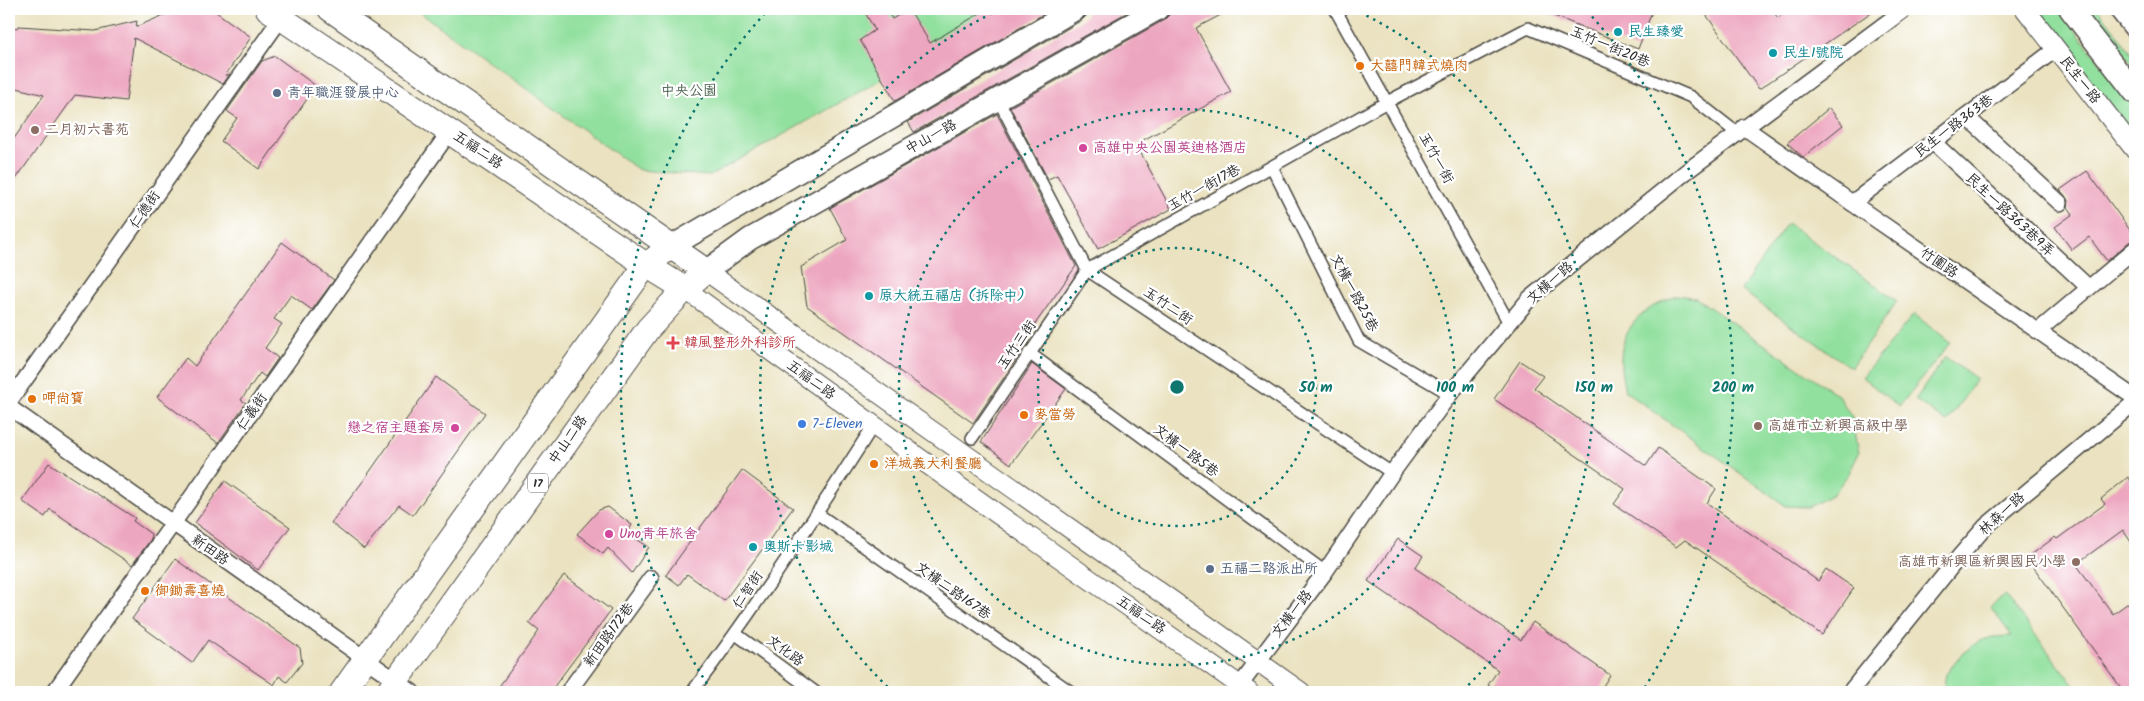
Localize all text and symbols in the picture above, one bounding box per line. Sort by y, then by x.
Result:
street label: 玉竹一街20巷 [1567,20,1654,74]
place label: 民生臻愛 [1628,21,1684,43]
marker: 民生臻愛 [1612,26,1624,38]
place label: 民生1號院 [1783,42,1843,64]
marker: 民生1號院 [1767,47,1779,59]
street label: 民生一路 [2054,51,2106,109]
place label: 大囍門韓式燒肉 [1370,55,1468,77]
marker: 大囍門韓式燒肉 [1354,60,1366,72]
park label: 中央公園 [661,80,717,102]
place label: 青年職涯發展中心 [287,82,399,104]
marker: 青年職涯發展中心 [271,87,283,99]
street label: 民生一路363巷 [1910,88,1999,163]
street label: 中山一路 [901,114,961,160]
place label: 二月初六書苑 [45,119,129,141]
marker: 二月初六書苑 [29,124,41,136]
street label: 五福二路 [449,125,507,175]
street label: 玉竹一街 [1413,128,1459,188]
place label: 高雄中央公園英迪格酒店 [1093,137,1247,159]
marker: 高雄中央公園英迪格酒店 [1077,142,1089,154]
street label: 玉竹一街17巷 [1163,158,1246,217]
street label: 民生一路363巷9弄 [1961,168,2059,262]
street label: 仁德街 [124,186,166,234]
street label: 竹圍路 [1915,242,1963,284]
street label: 文橫一路25巷 [1324,250,1384,337]
street label: 文橫一路 [1522,256,1578,310]
street label: 玉竹二街 [1139,281,1197,331]
place label: 原大統五福店 (拆除中) [879,285,1024,307]
marker: 原大統五福店 (拆除中) [863,290,875,302]
street label: 玉竹三街 [992,316,1042,374]
place label: 韓風整形外科診所 [684,332,796,354]
marker: 韓風整形外科診所 [666,336,680,350]
street label: 五福二路 [782,355,840,405]
text: 50 m [1298,376,1333,400]
text: 100 m [1436,376,1474,400]
text: 150 m [1575,376,1613,400]
text: 200 m [1712,376,1754,400]
centre of rings [1168,378,1186,396]
place label: 呷尚寶 [42,388,84,410]
street label: 仁義街 [231,388,273,436]
marker: 呷尚寶 [26,393,38,405]
place label: 麥當勞 [1034,404,1076,426]
marker: 麥當勞 [1018,409,1030,421]
street label: 中山二路 [543,411,593,469]
place label: 7-Eleven [812,413,862,435]
place label: 高雄市立新興高級中學 [1768,415,1908,437]
place label: 戀之宿主題套房 [347,417,445,439]
marker: 7-Eleven [796,418,808,430]
street label: 文橫一路5巷 [1148,419,1224,484]
marker: 高雄市立新興高級中學 [1752,420,1764,432]
marker: 戀之宿主題套房 [449,422,461,434]
place label: 洋城義大利餐廳 [884,453,982,475]
marker: 洋城義大利餐廳 [868,458,880,470]
road number: 17 [528,473,548,492]
street label: 林森一路 [1974,487,2030,541]
place label: Uno青年旅舍 [619,523,697,545]
marker: Uno青年旅舍 [603,528,615,540]
street label: 新田路 [186,529,234,571]
place label: 奧斯卡影城 [763,536,833,558]
marker: 奧斯卡影城 [747,541,759,553]
place label: 高雄市新興區新興國民小學 [1898,551,2066,573]
marker: 高雄市新興區新興國民小學 [2070,556,2082,568]
street label: 文橫二路167巷 [910,557,996,626]
place label: 五福二路派出所 [1220,558,1318,580]
marker: 五福二路派出所 [1204,563,1216,575]
street label: 仁智街 [727,566,769,614]
place label: 御鋤壽喜燒 [155,580,225,602]
marker: 御鋤壽喜燒 [139,585,151,597]
street label: 文橫一路 [1266,585,1318,643]
street label: 五福二路 [1112,590,1170,640]
street label: 新田路172巷 [578,597,641,672]
street label: 文化路 [762,630,808,672]

